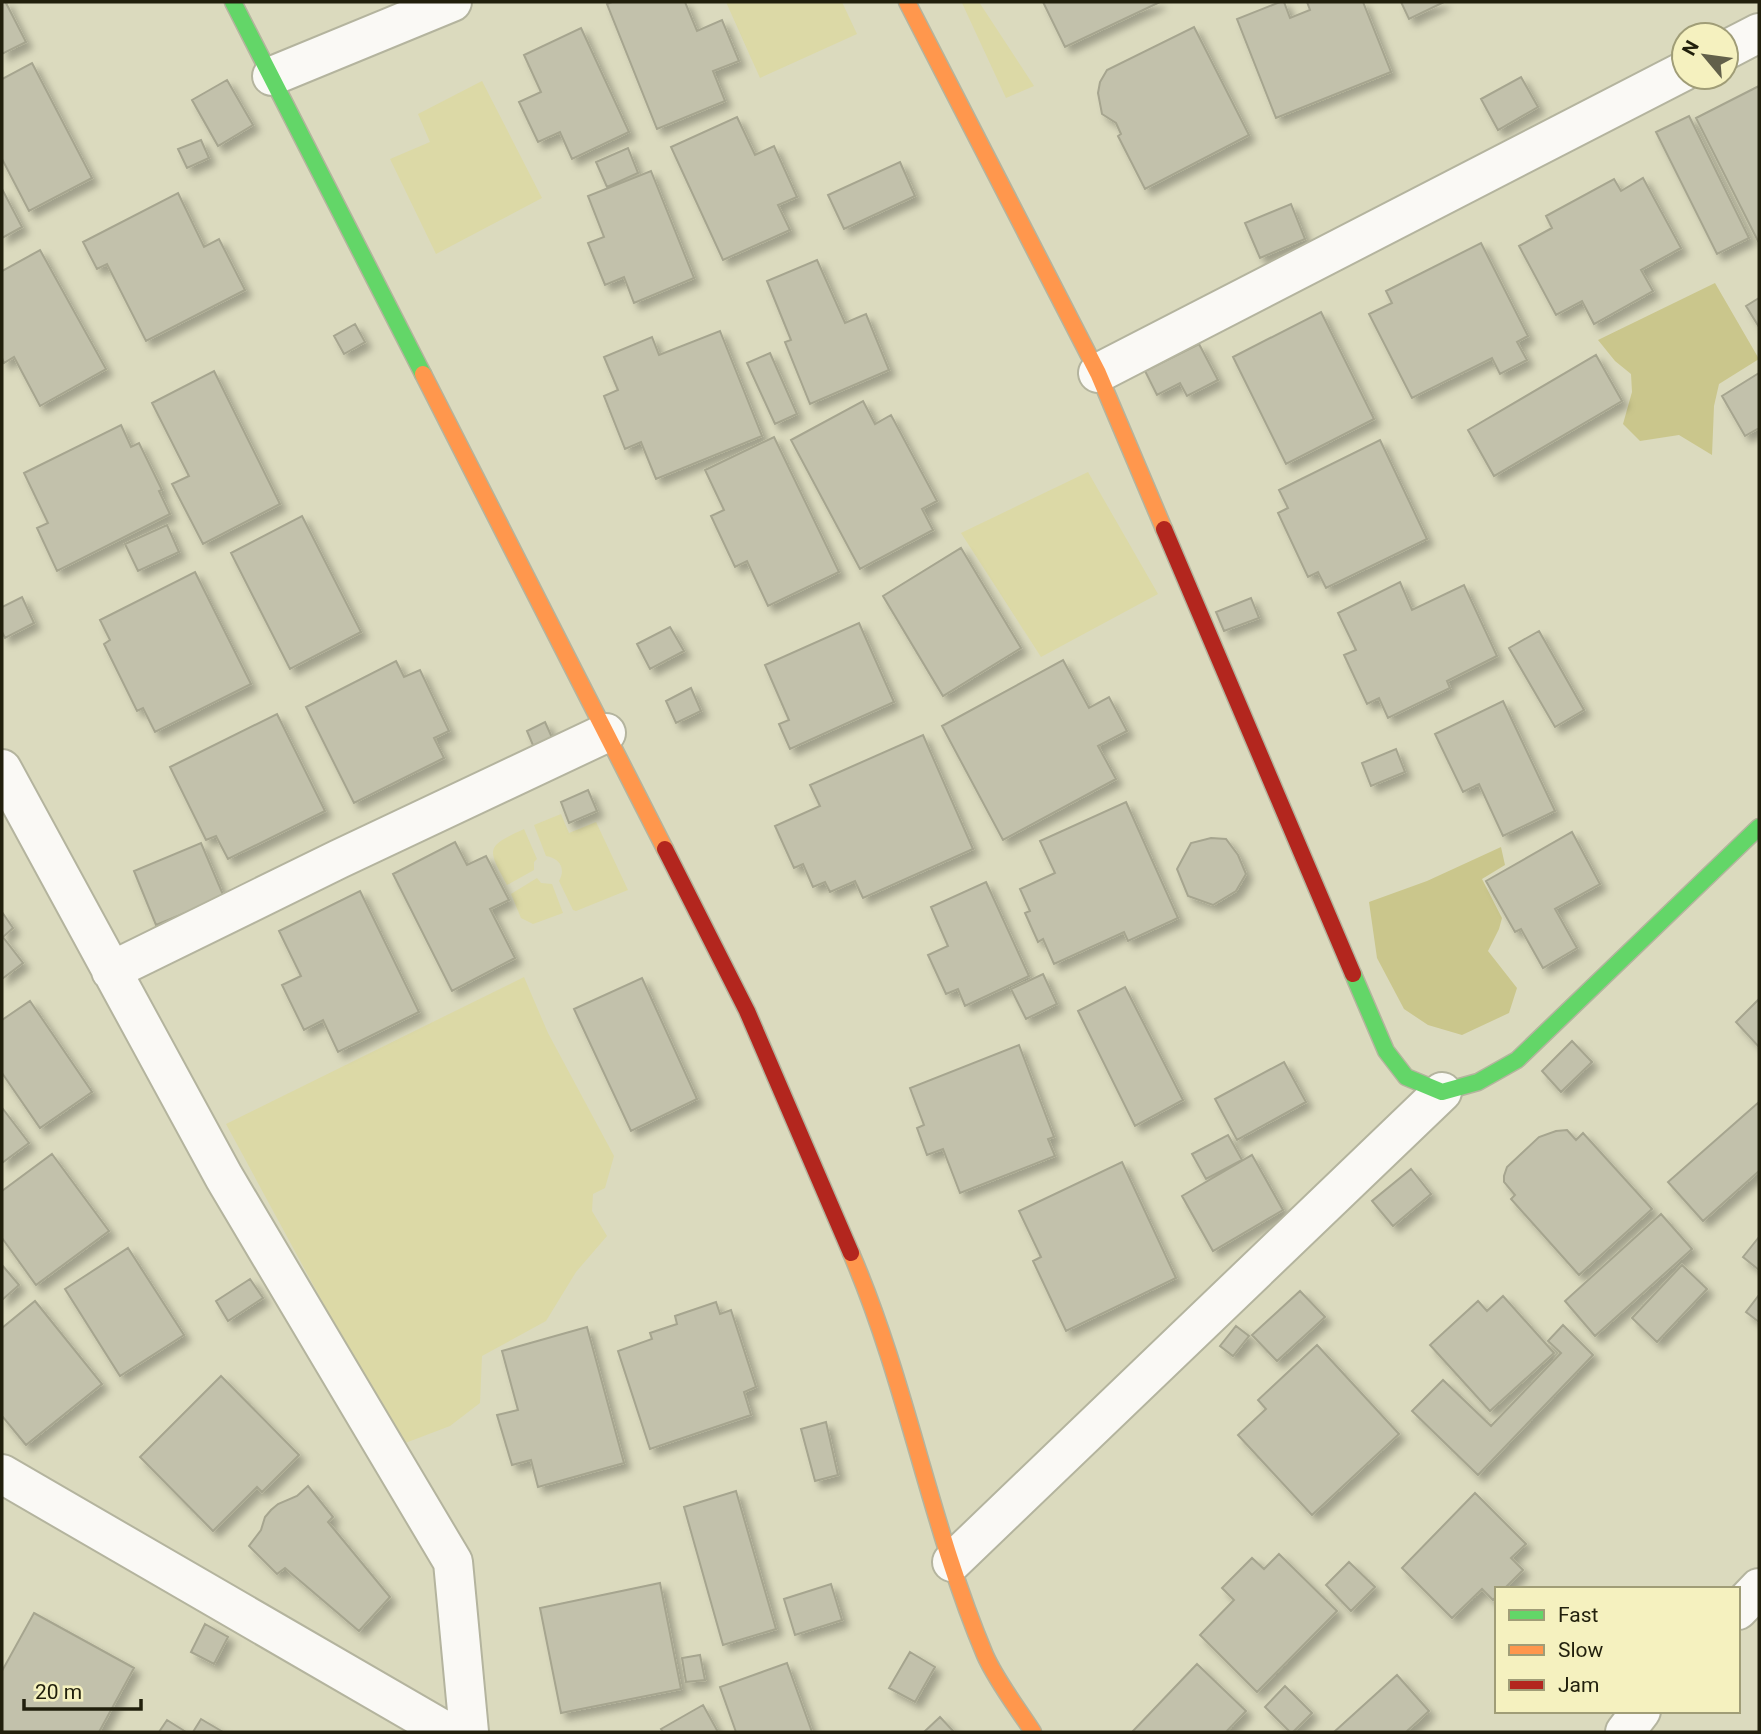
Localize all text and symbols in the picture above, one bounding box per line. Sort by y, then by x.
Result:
north arrow [1670,21,1740,91]
text: N [1677,37,1704,59]
legend [1495,1587,1740,1713]
text: Fast [1558,1603,1599,1627]
text: Slow [1558,1638,1604,1662]
scale bar [24,1668,142,1712]
text: Jam [1558,1673,1599,1697]
text: 20 m [35,1680,82,1704]

